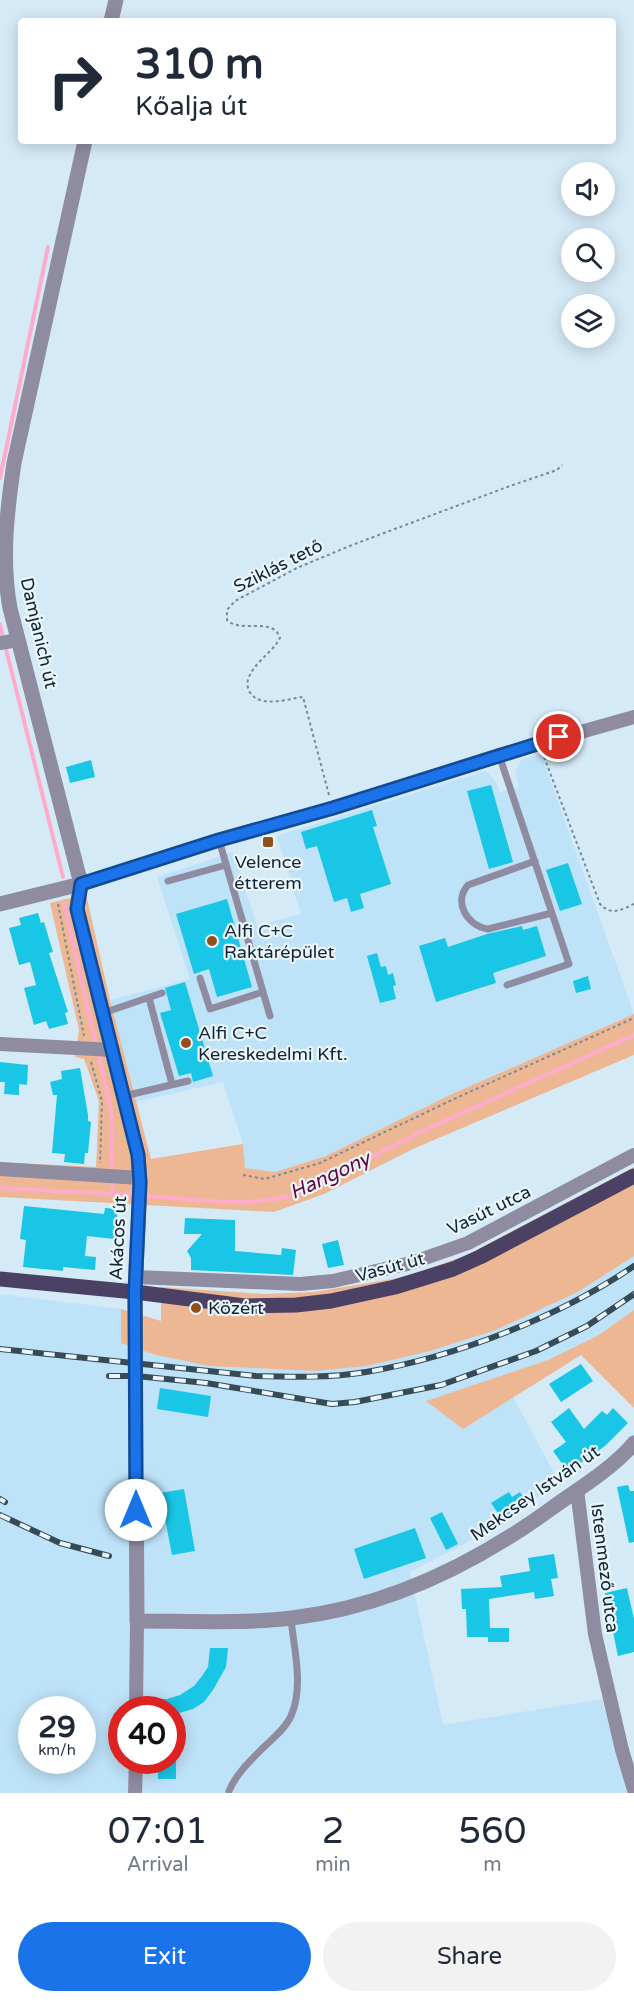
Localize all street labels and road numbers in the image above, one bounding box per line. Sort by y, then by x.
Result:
street label: Sziklás tető [230,534,326,598]
street label: Damjanich út [16,575,62,691]
street label: Vasút utca [444,1180,534,1240]
street label: Akácos út [105,1195,131,1281]
street label: Vasút út [353,1247,427,1287]
street label: Mekcsey István út [466,1440,604,1546]
street label: Istenmező utca [586,1502,624,1634]

